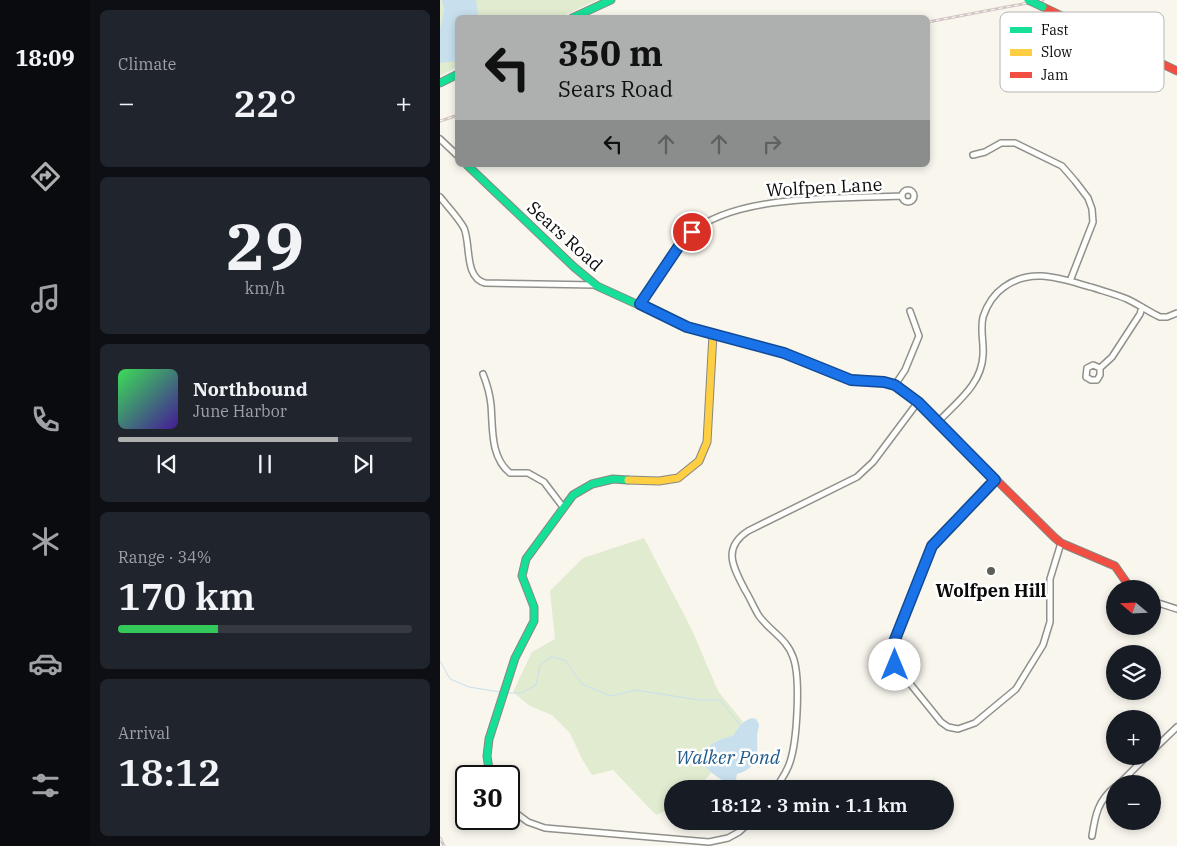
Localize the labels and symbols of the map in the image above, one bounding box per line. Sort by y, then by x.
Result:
legend [1000,12,1164,92]
text: Fast [1041,21,1069,39]
text: Slow [1041,43,1072,61]
text: Jam [1041,66,1068,84]
street label: Wolfpen Lane [765,172,883,202]
street label: Sears Road [522,196,608,276]
pin [671,211,713,253]
marker: Wolfpen Hill [985,565,997,577]
place label: Wolfpen Hill [936,579,1047,602]
north arrow [1106,580,1161,635]
position arrow [868,638,920,690]
water label: Walker Pond [676,745,781,769]
speed limit sign: 30 [455,765,520,830]

